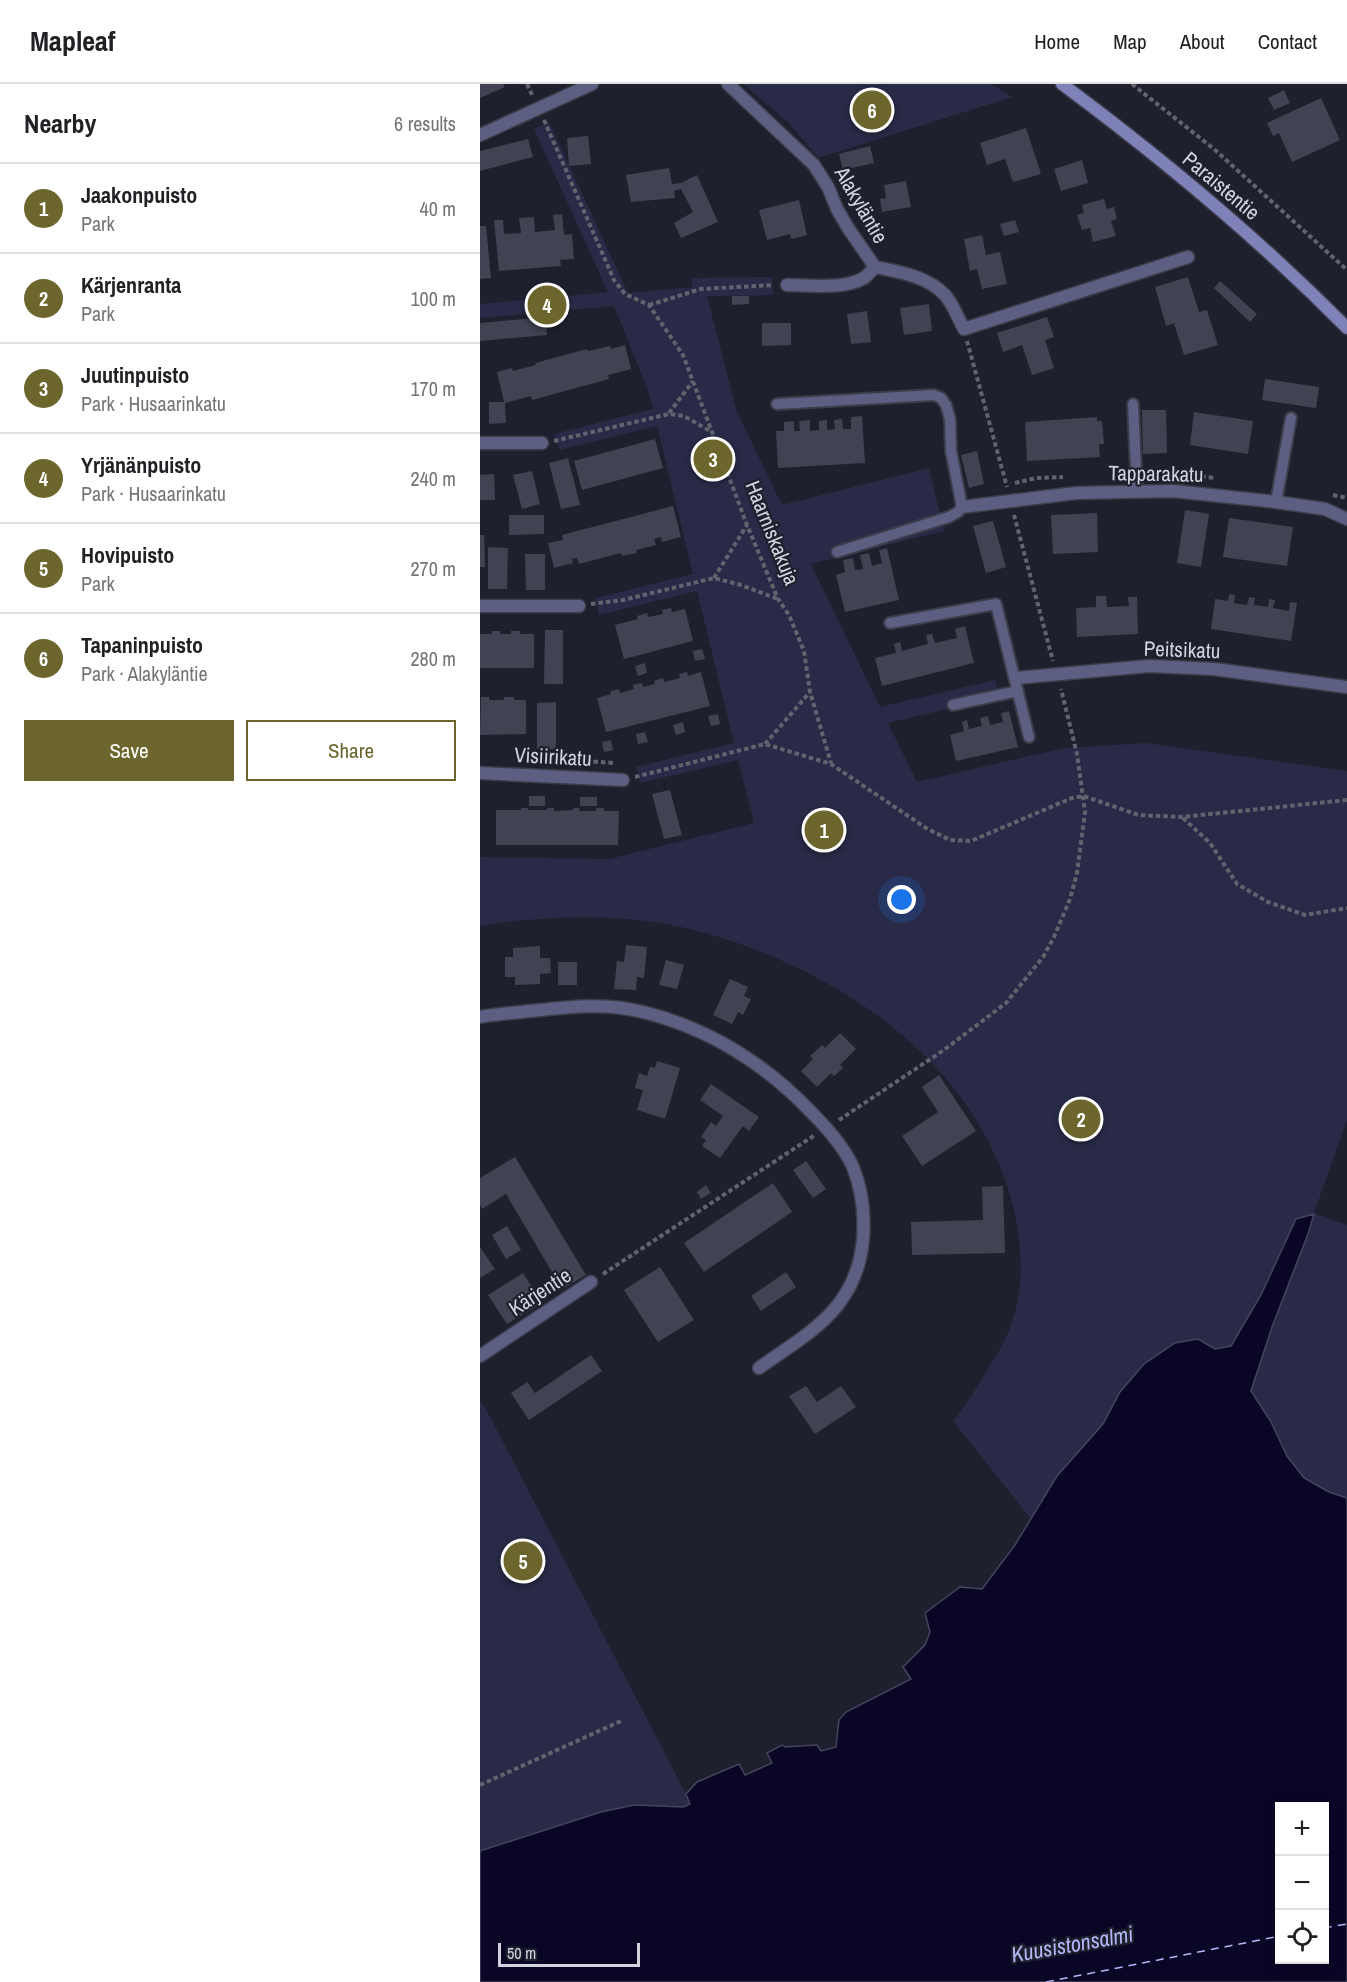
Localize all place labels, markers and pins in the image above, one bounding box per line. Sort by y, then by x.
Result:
pin: 6 [852,87,892,132]
pin: 4 [528,282,566,328]
pin: 3 [694,436,732,482]
pin: 1 [804,808,844,852]
pin: 2 [1062,1096,1100,1142]
pin: 5 [504,1538,543,1584]

